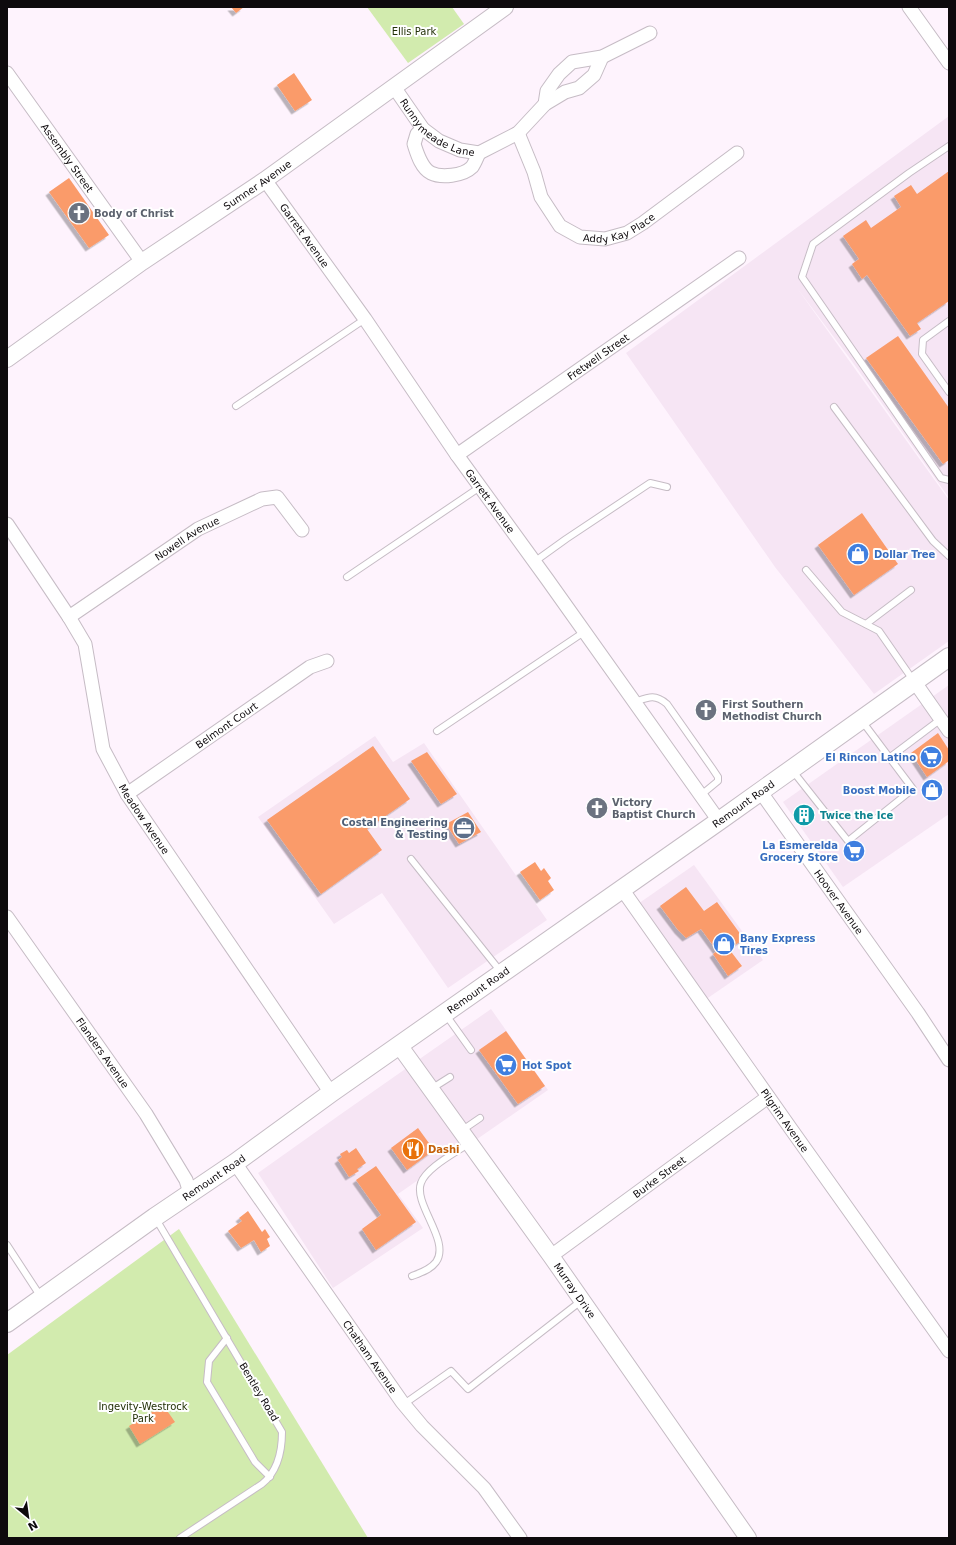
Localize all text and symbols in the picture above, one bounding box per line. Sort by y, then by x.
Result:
park label: Ellis Park [392,26,437,37]
street label: Runnymeade Lane [398,96,476,158]
street label: Assembly Street [39,121,96,194]
street label: Sumner Avenue [221,158,293,212]
church icon: Body of Christ [66,200,92,226]
street label: Garrett Avenue [278,201,331,269]
place label: Body of Christ [94,208,174,219]
street label: Addy Kay Place [583,211,657,245]
street label: Fretwell Street [565,331,631,382]
street label: Garrett Avenue [463,467,517,535]
street label: Nowell Avenue [153,514,221,562]
shop icon: Dollar Tree [845,541,871,567]
place label: Dollar Tree [874,549,936,560]
church icon: First Southern Methodist Church [693,697,719,723]
place label: First Southern Methodist Church [722,699,822,722]
street label: Belmont Court [193,700,259,750]
supermarket icon: El Rincon Latino [918,744,944,770]
place label: El Rincon Latino [825,752,916,763]
shop icon: Boost Mobile [919,777,945,803]
street label: Remount Road [710,778,776,829]
street label: Meadow Avenue [117,782,172,856]
place label: Boost Mobile [843,785,916,796]
church icon: Victory Baptist Church [584,795,610,821]
place label: Victory Baptist Church [612,797,696,820]
building icon: Twice the Ice [791,802,817,828]
place label: Twice the Ice [820,810,893,821]
office icon: Costal Engineering & Testing [451,815,477,841]
place label: Costal Engineering & Testing [342,817,448,840]
supermarket icon: La Esmerelda Grocery Store [841,838,867,864]
place label: La Esmerelda Grocery Store [760,840,838,863]
street label: Hoover Avenue [812,868,865,936]
shop icon: Bany Express Tires [711,931,737,957]
place label: Bany Express Tires [740,933,816,956]
street label: Remount Road [445,964,511,1015]
street label: Flanders Avenue [74,1015,131,1090]
supermarket icon: Hot Spot [493,1052,519,1078]
place label: Hot Spot [522,1060,572,1071]
street label: Pilgrim Avenue [759,1087,811,1154]
restaurant icon: Dashi [400,1136,426,1162]
place label: Dashi [428,1144,460,1155]
street label: Remount Road [180,1152,247,1202]
street label: Burke Street [631,1154,688,1200]
street label: Murray Drive [552,1261,598,1320]
street label: Chatham Avenue [341,1318,399,1395]
street label: Bentley Road [237,1361,281,1423]
park label: Ingevity-Westrock Park [98,1401,188,1424]
north arrow [8,1497,48,1537]
text: N [25,1517,40,1533]

